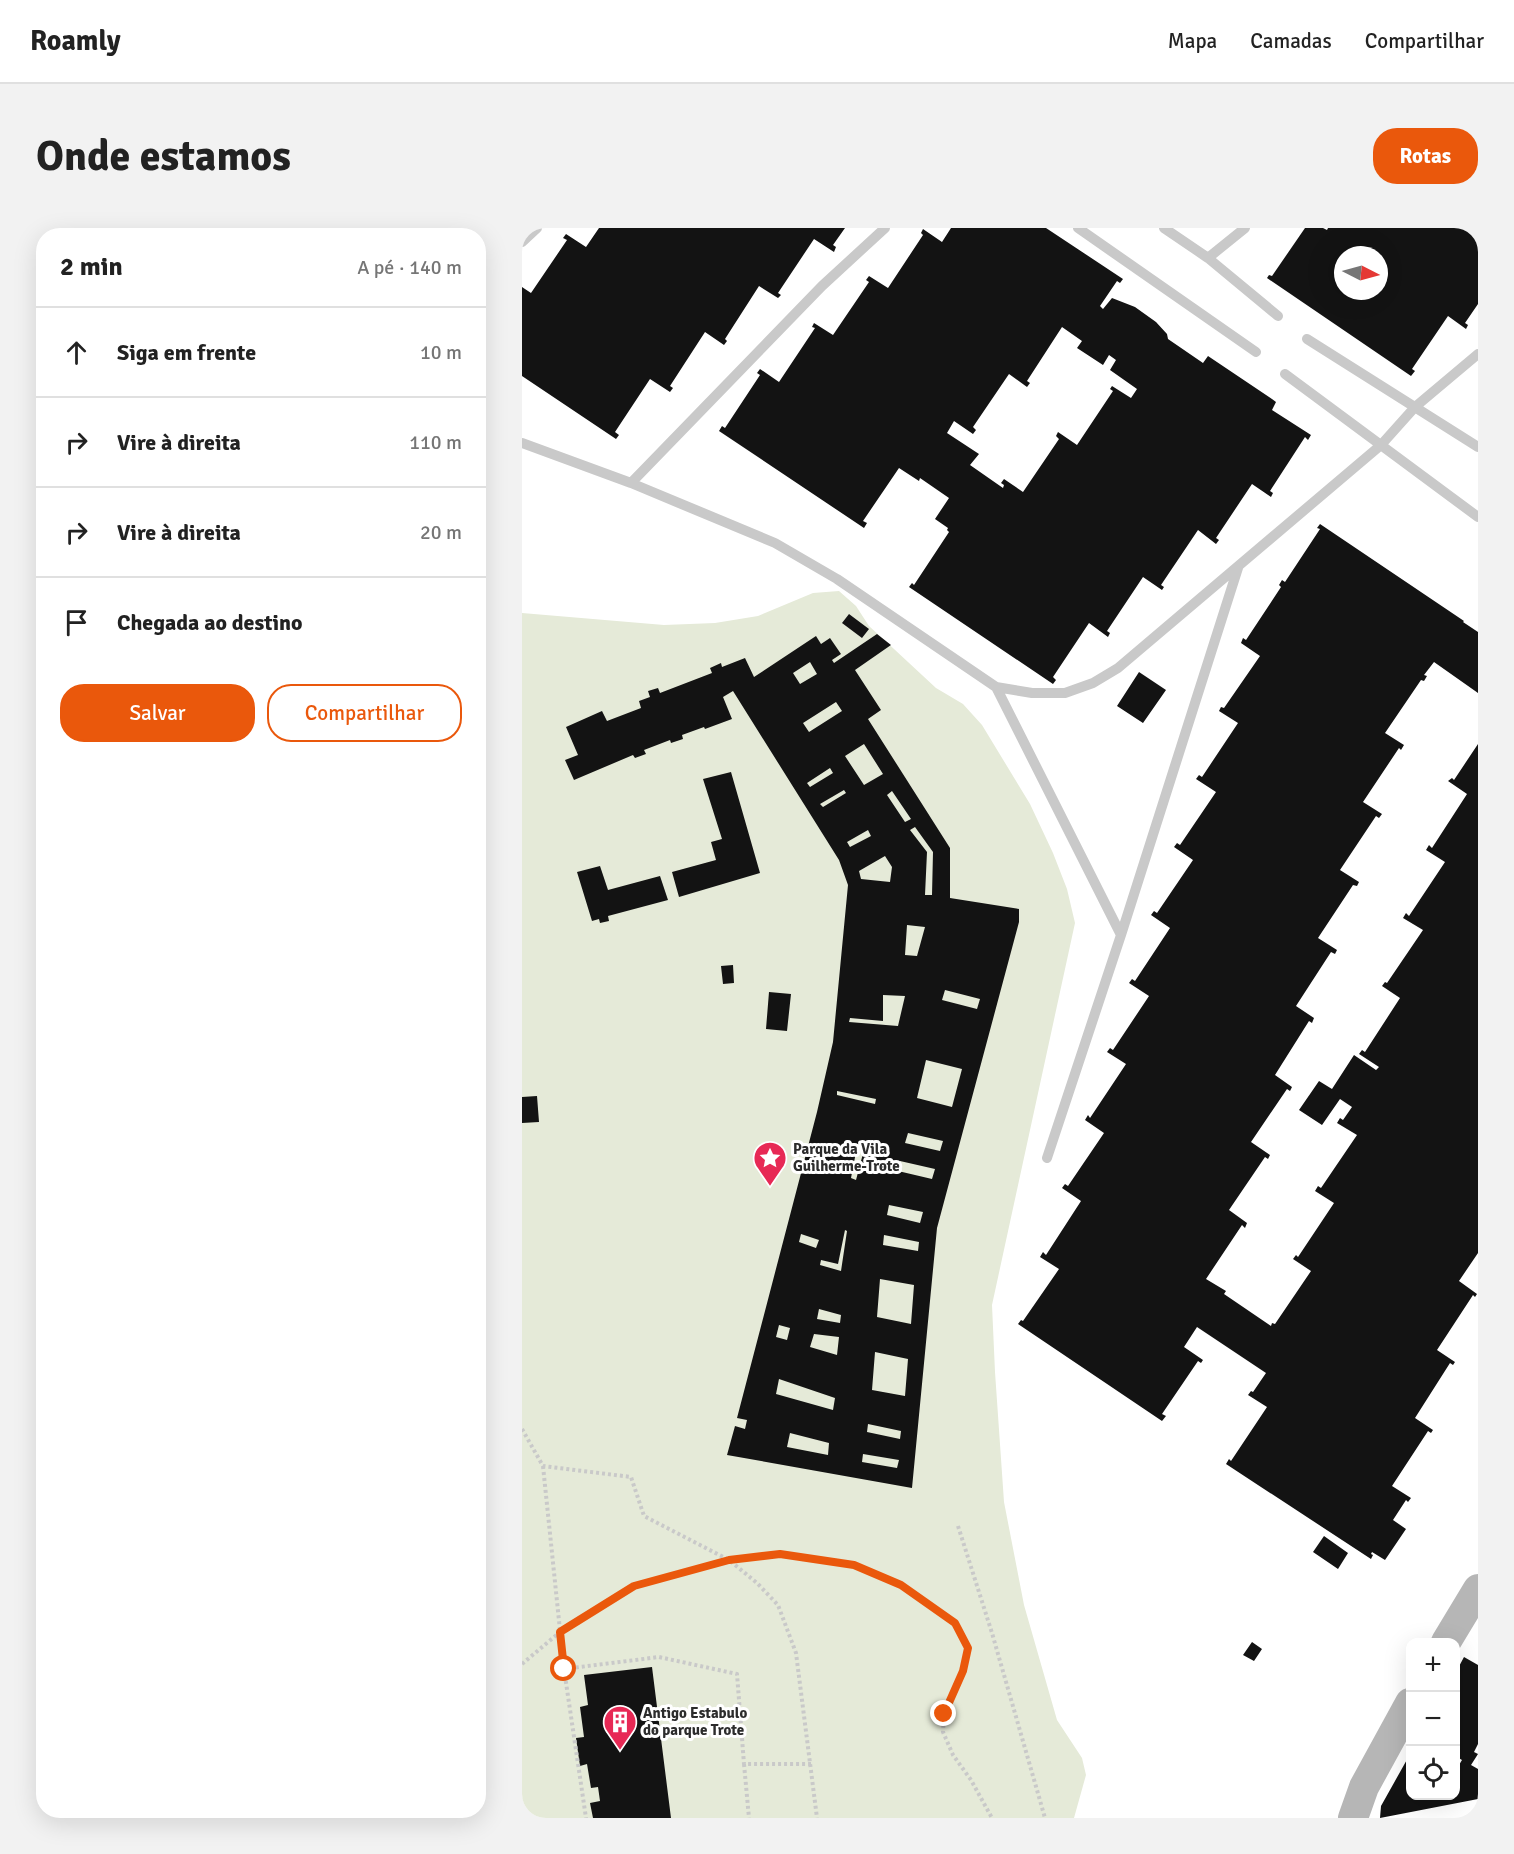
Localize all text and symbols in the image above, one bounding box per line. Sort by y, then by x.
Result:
text: Roamly [30,24,121,58]
text: Mapa [1168,28,1217,54]
text: Camadas [1250,28,1332,54]
text: Compartilhar [1365,28,1484,54]
button: Rotas [1373,128,1478,184]
text: Onde estamos [36,131,291,182]
north arrow [1334,246,1388,300]
text: 2 min [60,251,123,283]
text: A pé · 140 m [357,255,462,280]
icon: ahead [60,336,93,369]
text: Siga em frente [117,339,256,366]
text: 10 m [420,340,462,365]
icon: right [60,426,93,459]
text: Vire à direita [117,429,241,456]
text: 110 m [409,430,462,455]
icon: right [60,516,93,549]
text: Vire à direita [117,519,241,546]
text: 20 m [420,520,462,545]
icon: arrive [60,606,93,639]
text: Chegada ao destino [117,609,303,636]
button: Salvar [60,684,255,742]
button: Compartilhar [267,684,462,742]
place icon: Parque da Vila Guilherme-Trote [752,1140,788,1187]
place label: Parque da Vila Guilherme-Trote [793,1140,900,1175]
map controls [1406,1638,1460,1800]
button: + [1406,1638,1460,1692]
route start [550,1655,576,1681]
button: − [1406,1692,1460,1746]
route end [930,1700,956,1726]
building icon: Antigo Estabulo do parque Trote [602,1704,638,1751]
place label: Antigo Estabulo do parque Trote [643,1704,747,1739]
button: locate [1406,1746,1460,1800]

